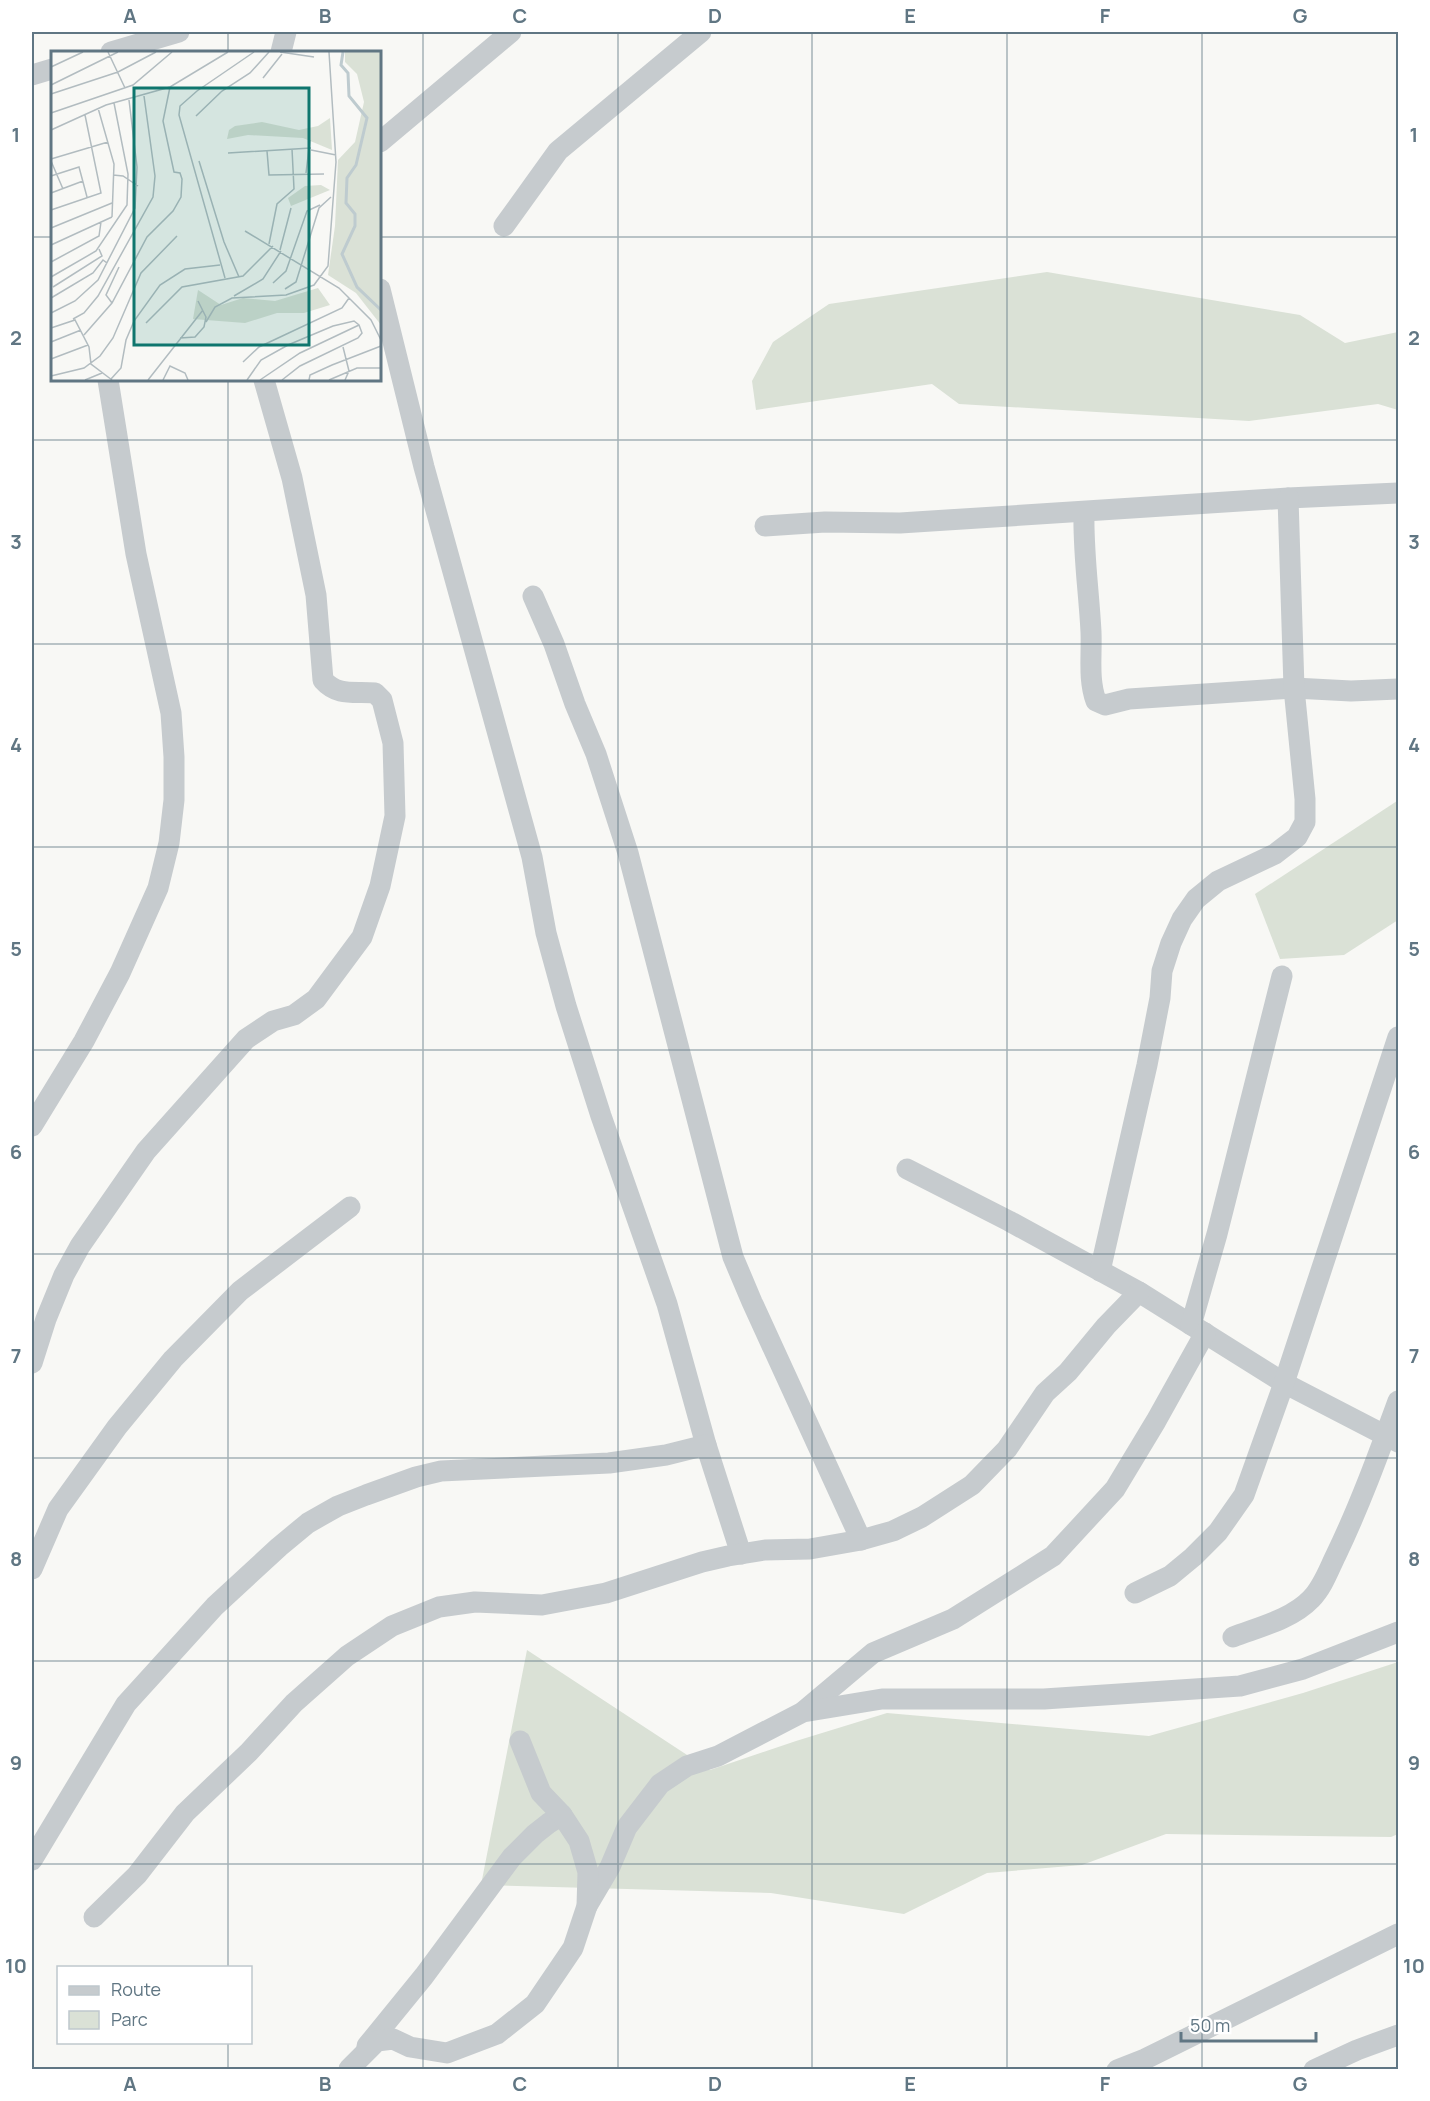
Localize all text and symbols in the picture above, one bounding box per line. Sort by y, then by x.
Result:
text: A [123,2,137,29]
text: B [319,2,332,29]
text: C [513,2,527,29]
text: D [708,2,722,29]
text: E [904,2,916,29]
text: F [1100,2,1111,29]
text: G [1293,2,1308,29]
inset map [51,51,381,381]
text: 1 [12,121,20,148]
text: 1 [1410,121,1418,148]
text: 2 [10,324,22,351]
text: 2 [1408,324,1420,351]
text: 3 [10,528,22,555]
text: 3 [1408,528,1420,555]
text: 4 [10,731,22,758]
text: 4 [1408,731,1420,758]
text: 5 [10,935,22,962]
text: 5 [1408,935,1420,962]
text: 6 [10,1138,22,1165]
text: 6 [1408,1138,1420,1165]
text: 7 [11,1342,21,1369]
text: 7 [1409,1342,1419,1369]
text: 8 [10,1545,22,1572]
text: 8 [1408,1545,1420,1572]
text: 9 [10,1749,22,1776]
text: 9 [1408,1749,1420,1776]
text: 10 [5,1952,27,1979]
text: 10 [1403,1952,1425,1979]
legend [57,1966,252,2044]
text: Route [111,1977,161,2001]
scale bar [1181,2005,1316,2043]
text: Parc [111,2007,148,2031]
text: 50 m [1190,2013,1230,2037]
text: A [123,2070,137,2097]
text: B [319,2070,332,2097]
text: C [513,2070,527,2097]
text: D [708,2070,722,2097]
text: E [904,2070,916,2097]
text: F [1100,2070,1111,2097]
text: G [1293,2070,1308,2097]

